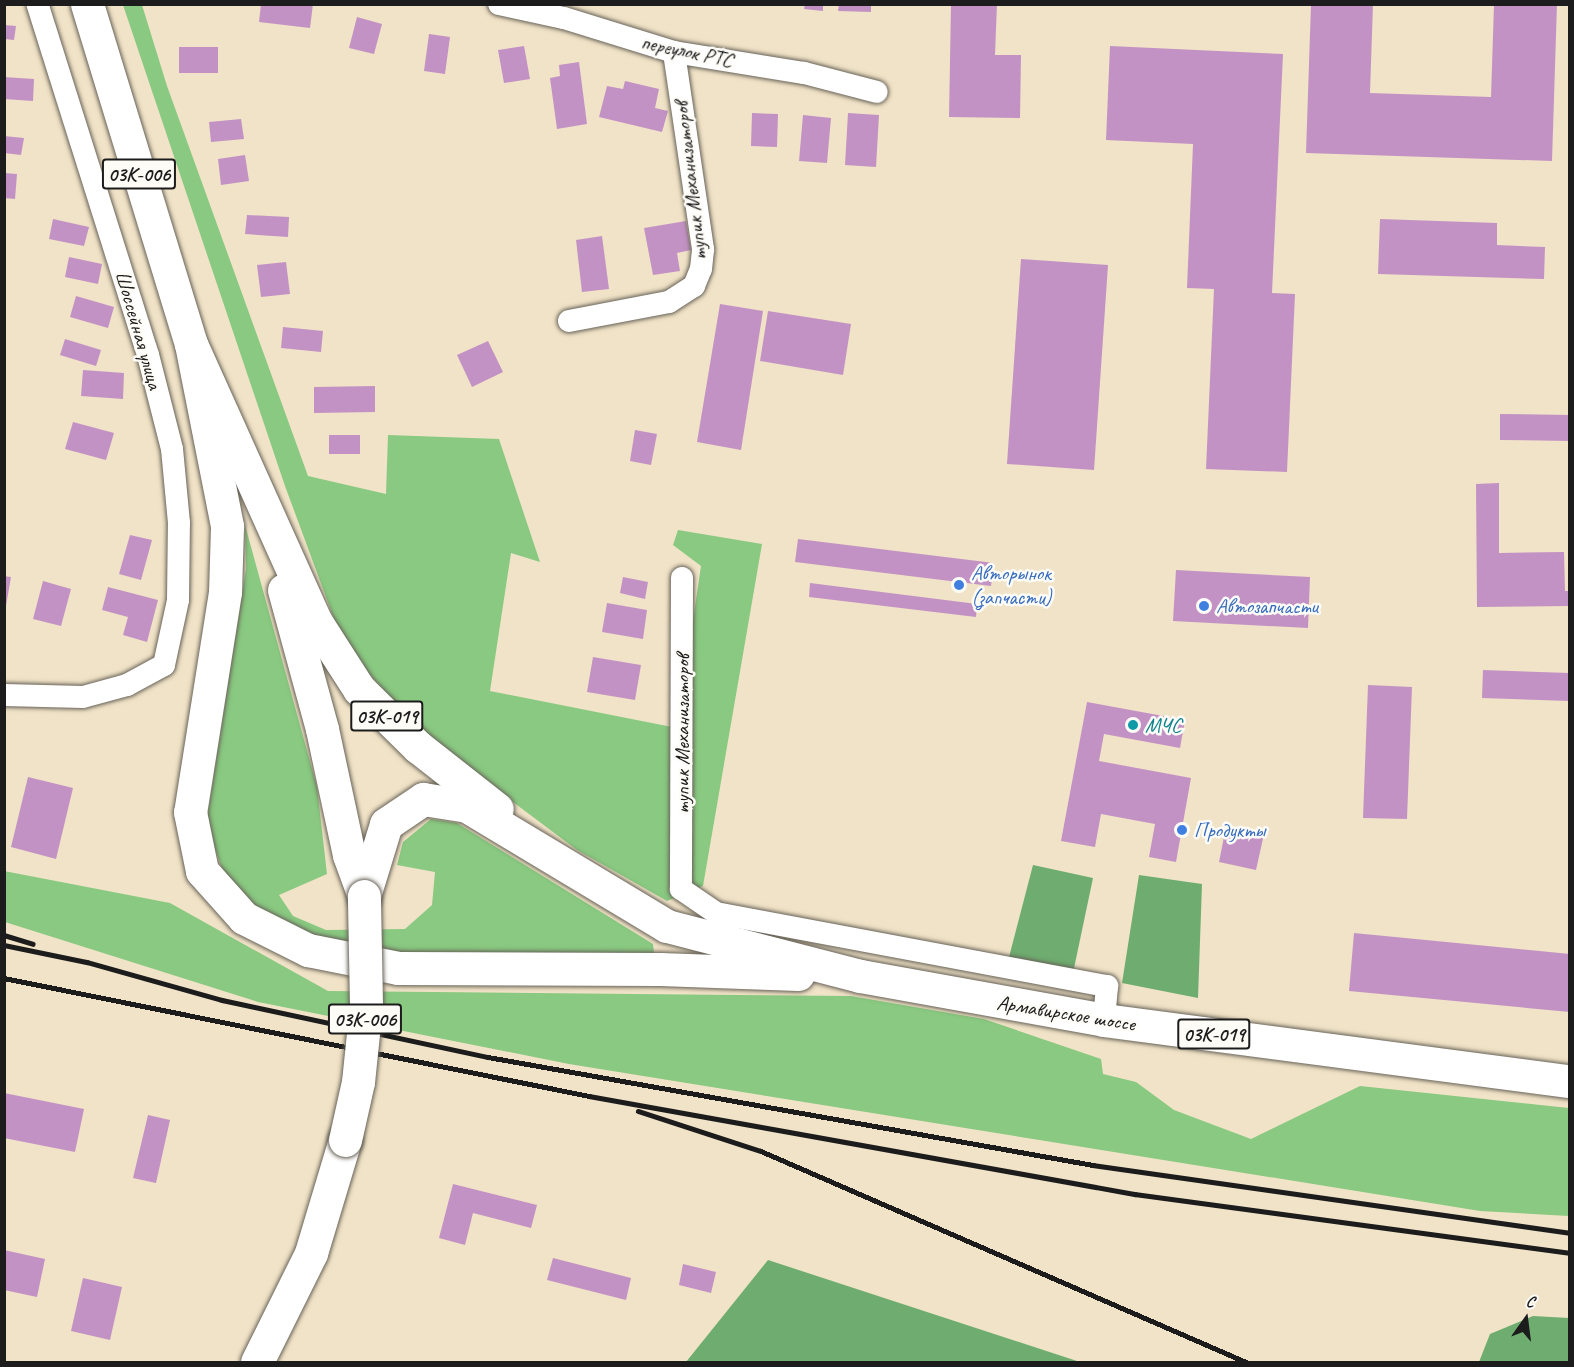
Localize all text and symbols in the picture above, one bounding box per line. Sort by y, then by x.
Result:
street label: переулок РТС [639,29,735,73]
street label: тупик Механизаторов [668,102,712,260]
road number: 03К-006 [102,157,176,191]
street label: Шоссейная улица [110,267,168,393]
place label: Авторынок (запчасти) [971,560,1051,610]
marker: Авторынок (запчасти) [952,578,966,592]
place label: Автозапчасти [1216,593,1318,619]
marker: Автозапчасти [1197,599,1211,613]
street label: тупик Механизаторов [669,655,695,813]
road number: 03К-019 [350,699,424,733]
place label: МЧС [1145,712,1181,738]
marker: МЧС [1126,718,1140,732]
place label: Продукты [1194,817,1265,843]
marker: Продукты [1175,823,1189,837]
street label: Армавирское шоссе [995,990,1137,1036]
road number: 03К-006 [328,1002,403,1036]
road number: 03К-019 [1176,1017,1252,1051]
north arrow [1496,1289,1556,1349]
text: С [1524,1291,1537,1312]

